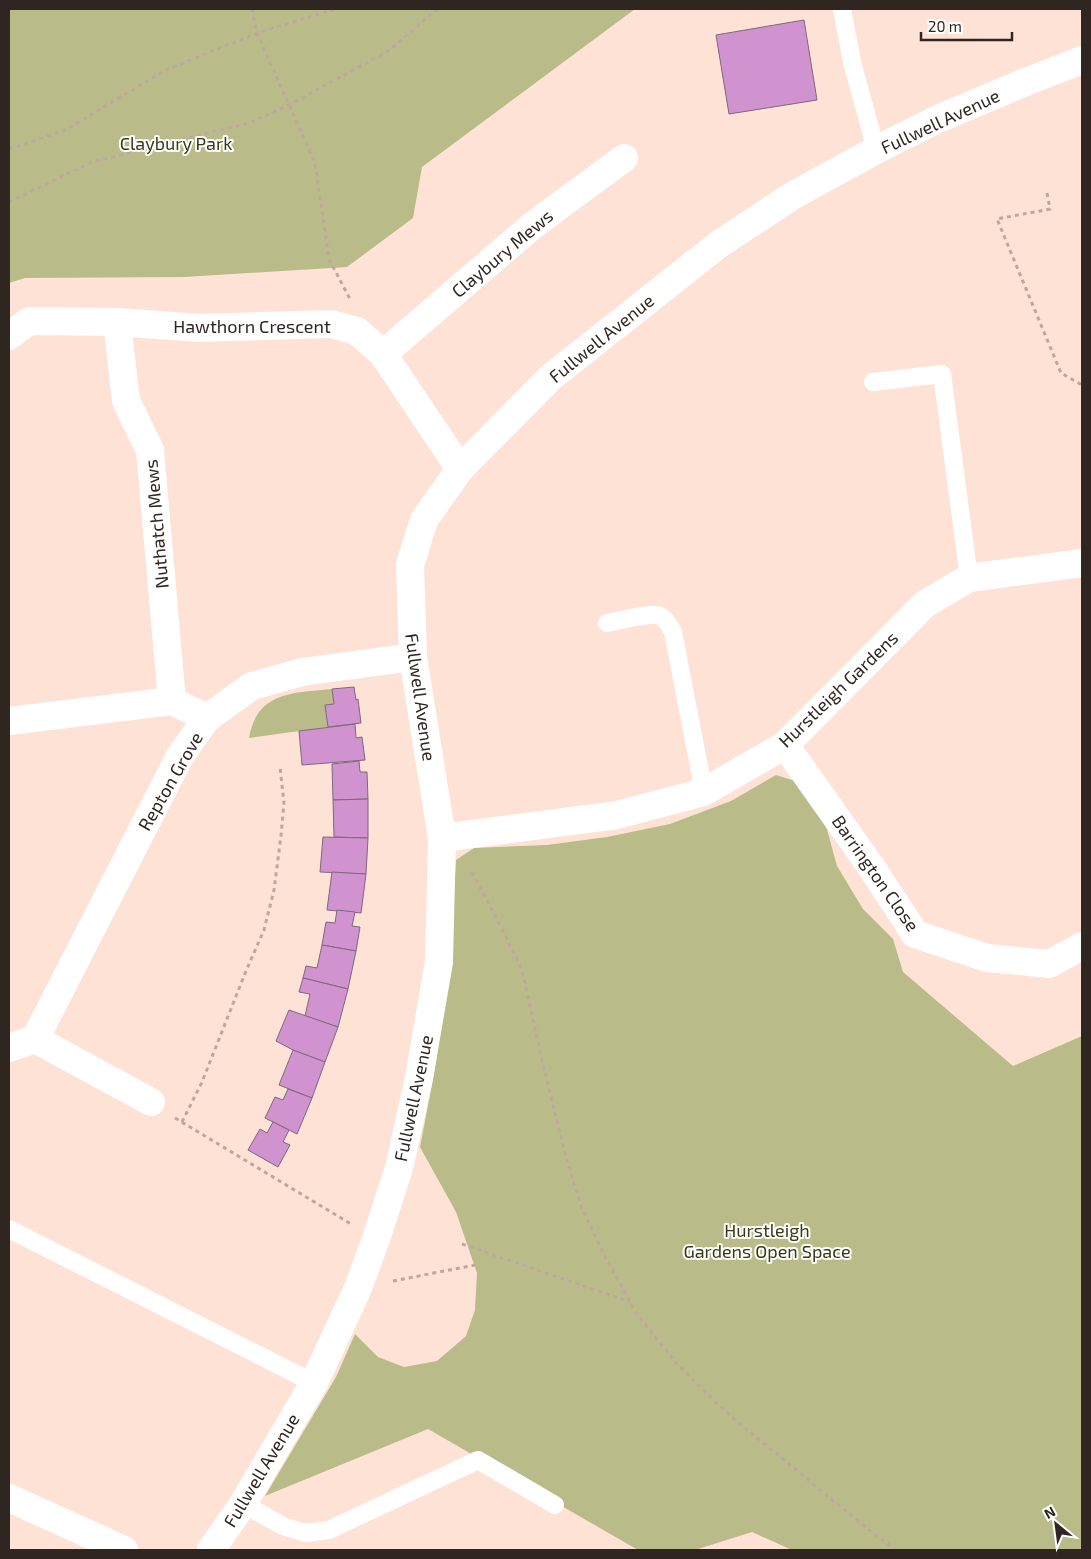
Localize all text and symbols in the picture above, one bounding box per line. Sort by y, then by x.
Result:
scale bar [921,10,1012,42]
text: 20 m [928,17,962,35]
street label: Fullwell Avenue [877,84,1003,158]
park label: Claybury Park [120,132,232,154]
street label: Claybury Mews [447,204,557,302]
street label: Fullwell Avenue [544,289,658,387]
street label: Hawthorn Crescent [173,315,331,337]
street label: Nuthatch Mews [139,458,173,590]
street label: Hurstleigh Gardens [774,626,902,752]
street label: Fullwell Avenue [401,632,441,762]
street label: Repton Grove [133,728,207,834]
street label: Barrington Close [828,811,924,935]
street label: Fullwell Avenue [389,1033,437,1163]
park label: Hurstleigh Gardens Open Space [683,1219,851,1262]
street label: Fullwell Avenue [218,1409,304,1531]
north arrow [1031,1499,1081,1549]
text: N [1041,1502,1058,1522]

